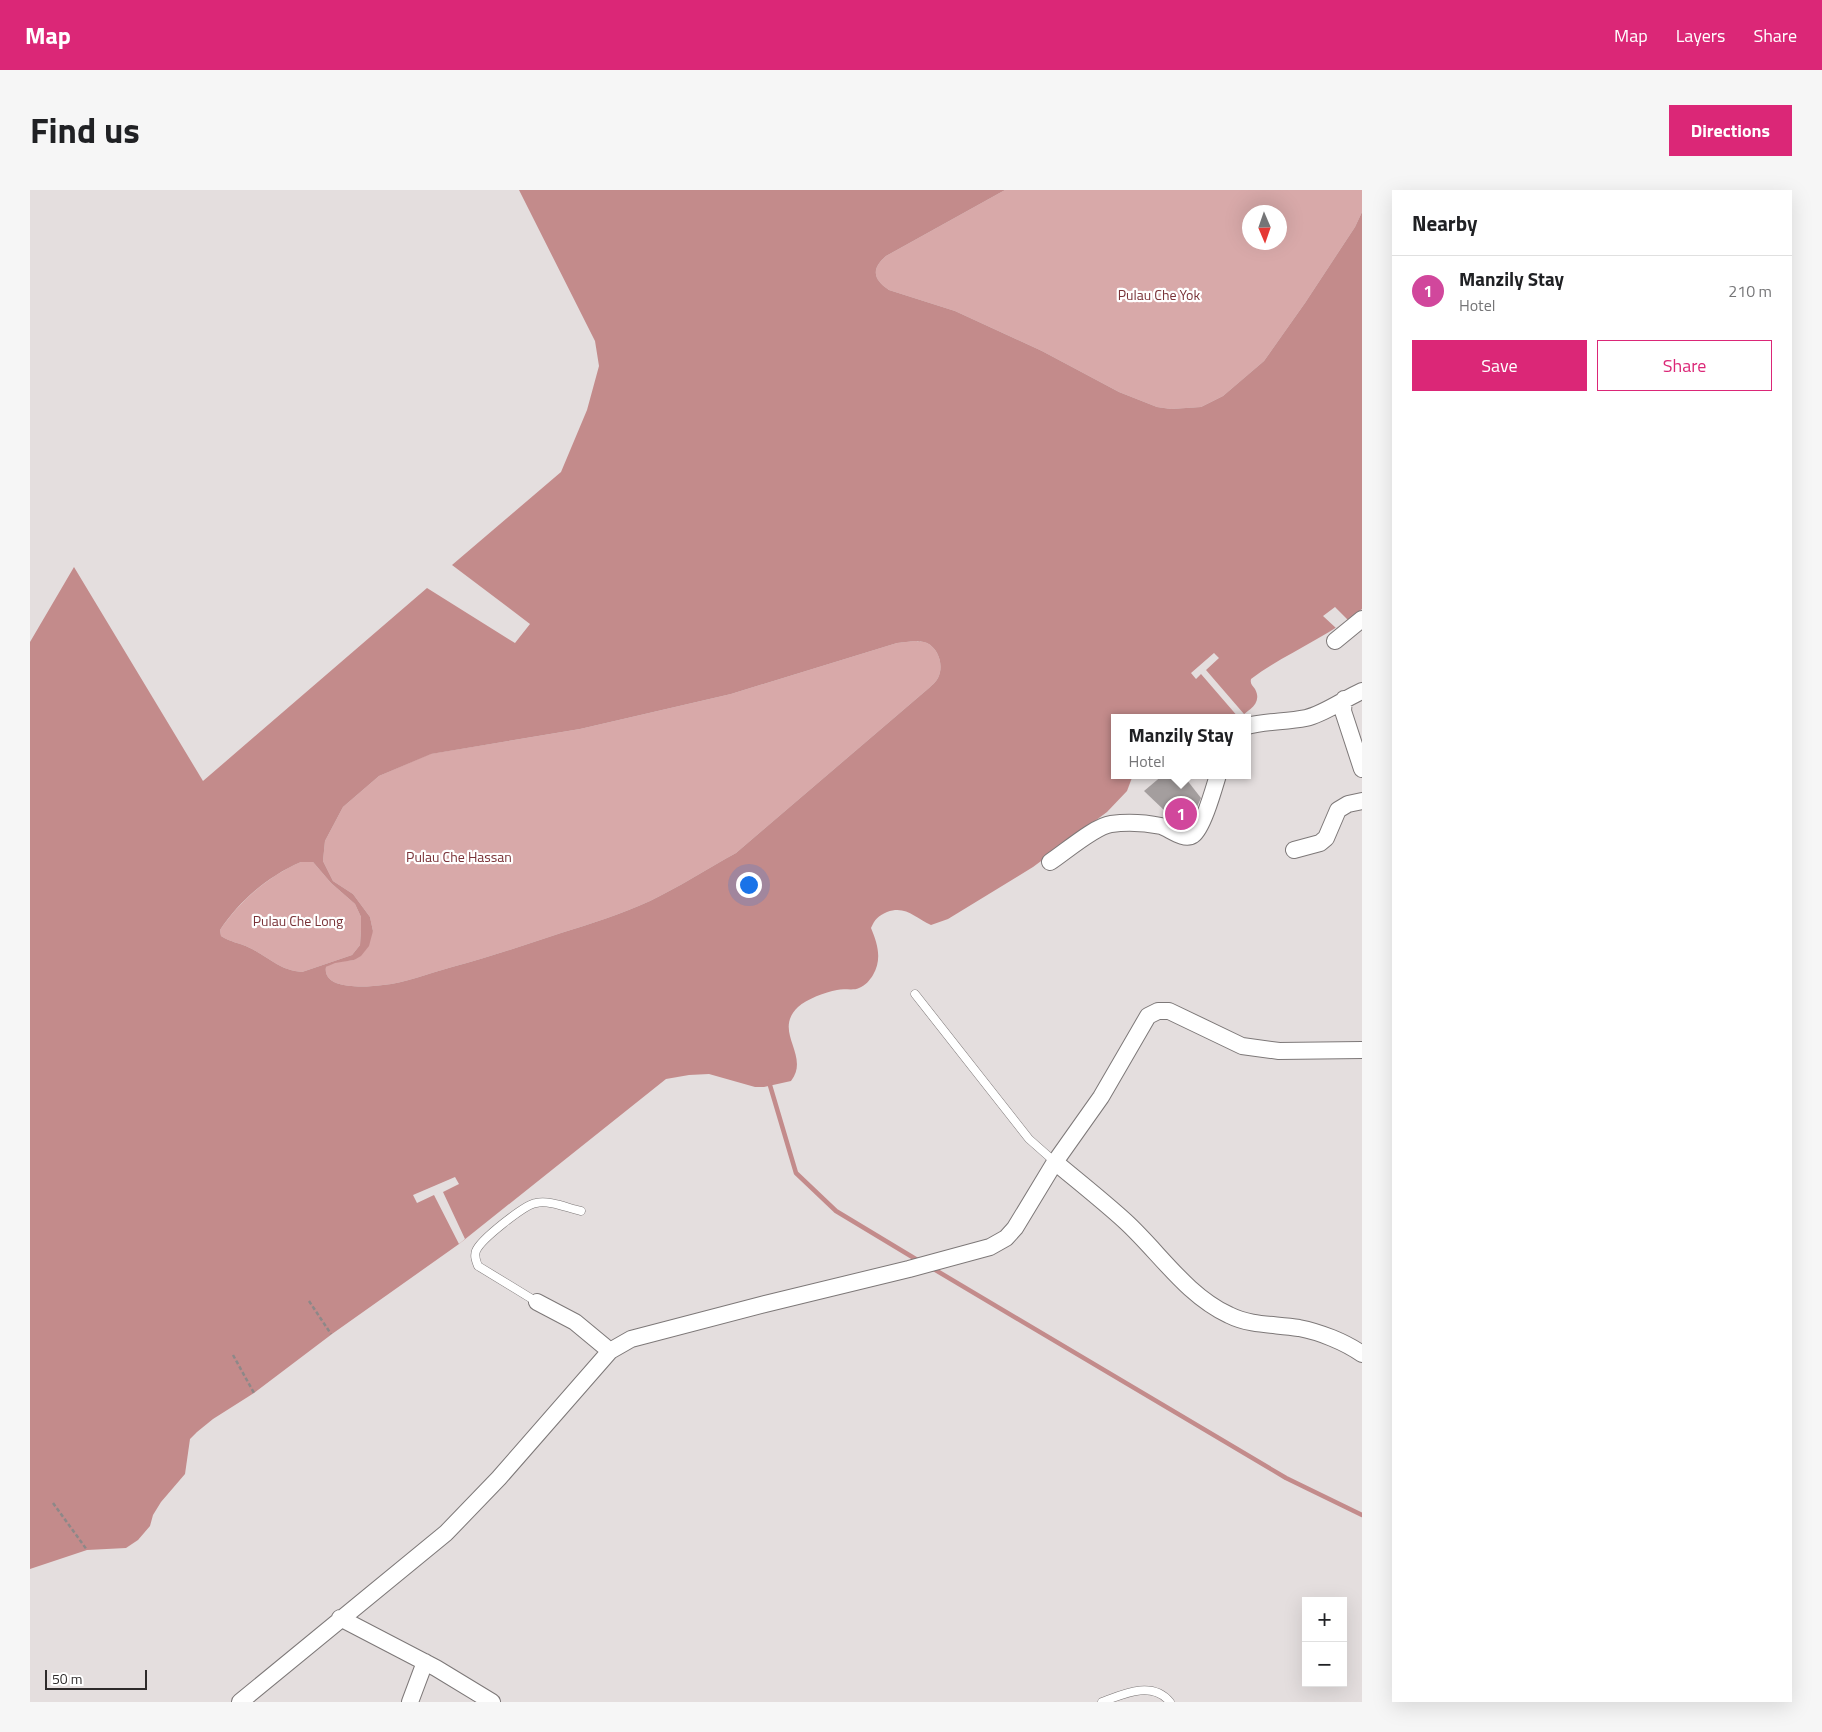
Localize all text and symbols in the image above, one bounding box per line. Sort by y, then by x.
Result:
text: Map [25,17,71,53]
text: Map [1614,22,1648,49]
text: Layers [1676,22,1725,49]
text: Share [1753,22,1797,49]
text: Find us [30,103,140,157]
button: Directions [1669,105,1792,156]
north arrow [1242,205,1287,250]
text: Nearby [1412,207,1477,239]
text: Manzily Stay [1459,264,1564,293]
text: 1 [1424,279,1432,303]
text: 210 m [1728,279,1772,303]
park label: Pulau Che Yok [1118,284,1201,305]
text: Hotel [1459,293,1496,317]
button: Save [1412,340,1587,391]
button: Share [1597,340,1772,391]
popup [1111,714,1251,779]
text: Manzily Stay [1128,720,1234,749]
text: Hotel [1128,749,1165,773]
pin: 1 [1165,795,1197,833]
park label: Pulau Che Hassan [406,846,512,867]
your location [736,872,762,898]
park label: Pulau Che Long [253,910,343,931]
map controls [1302,1597,1347,1687]
button: + [1302,1597,1347,1642]
button: − [1302,1642,1347,1687]
scale bar [45,1667,148,1690]
text: 50 m [52,1668,82,1689]

